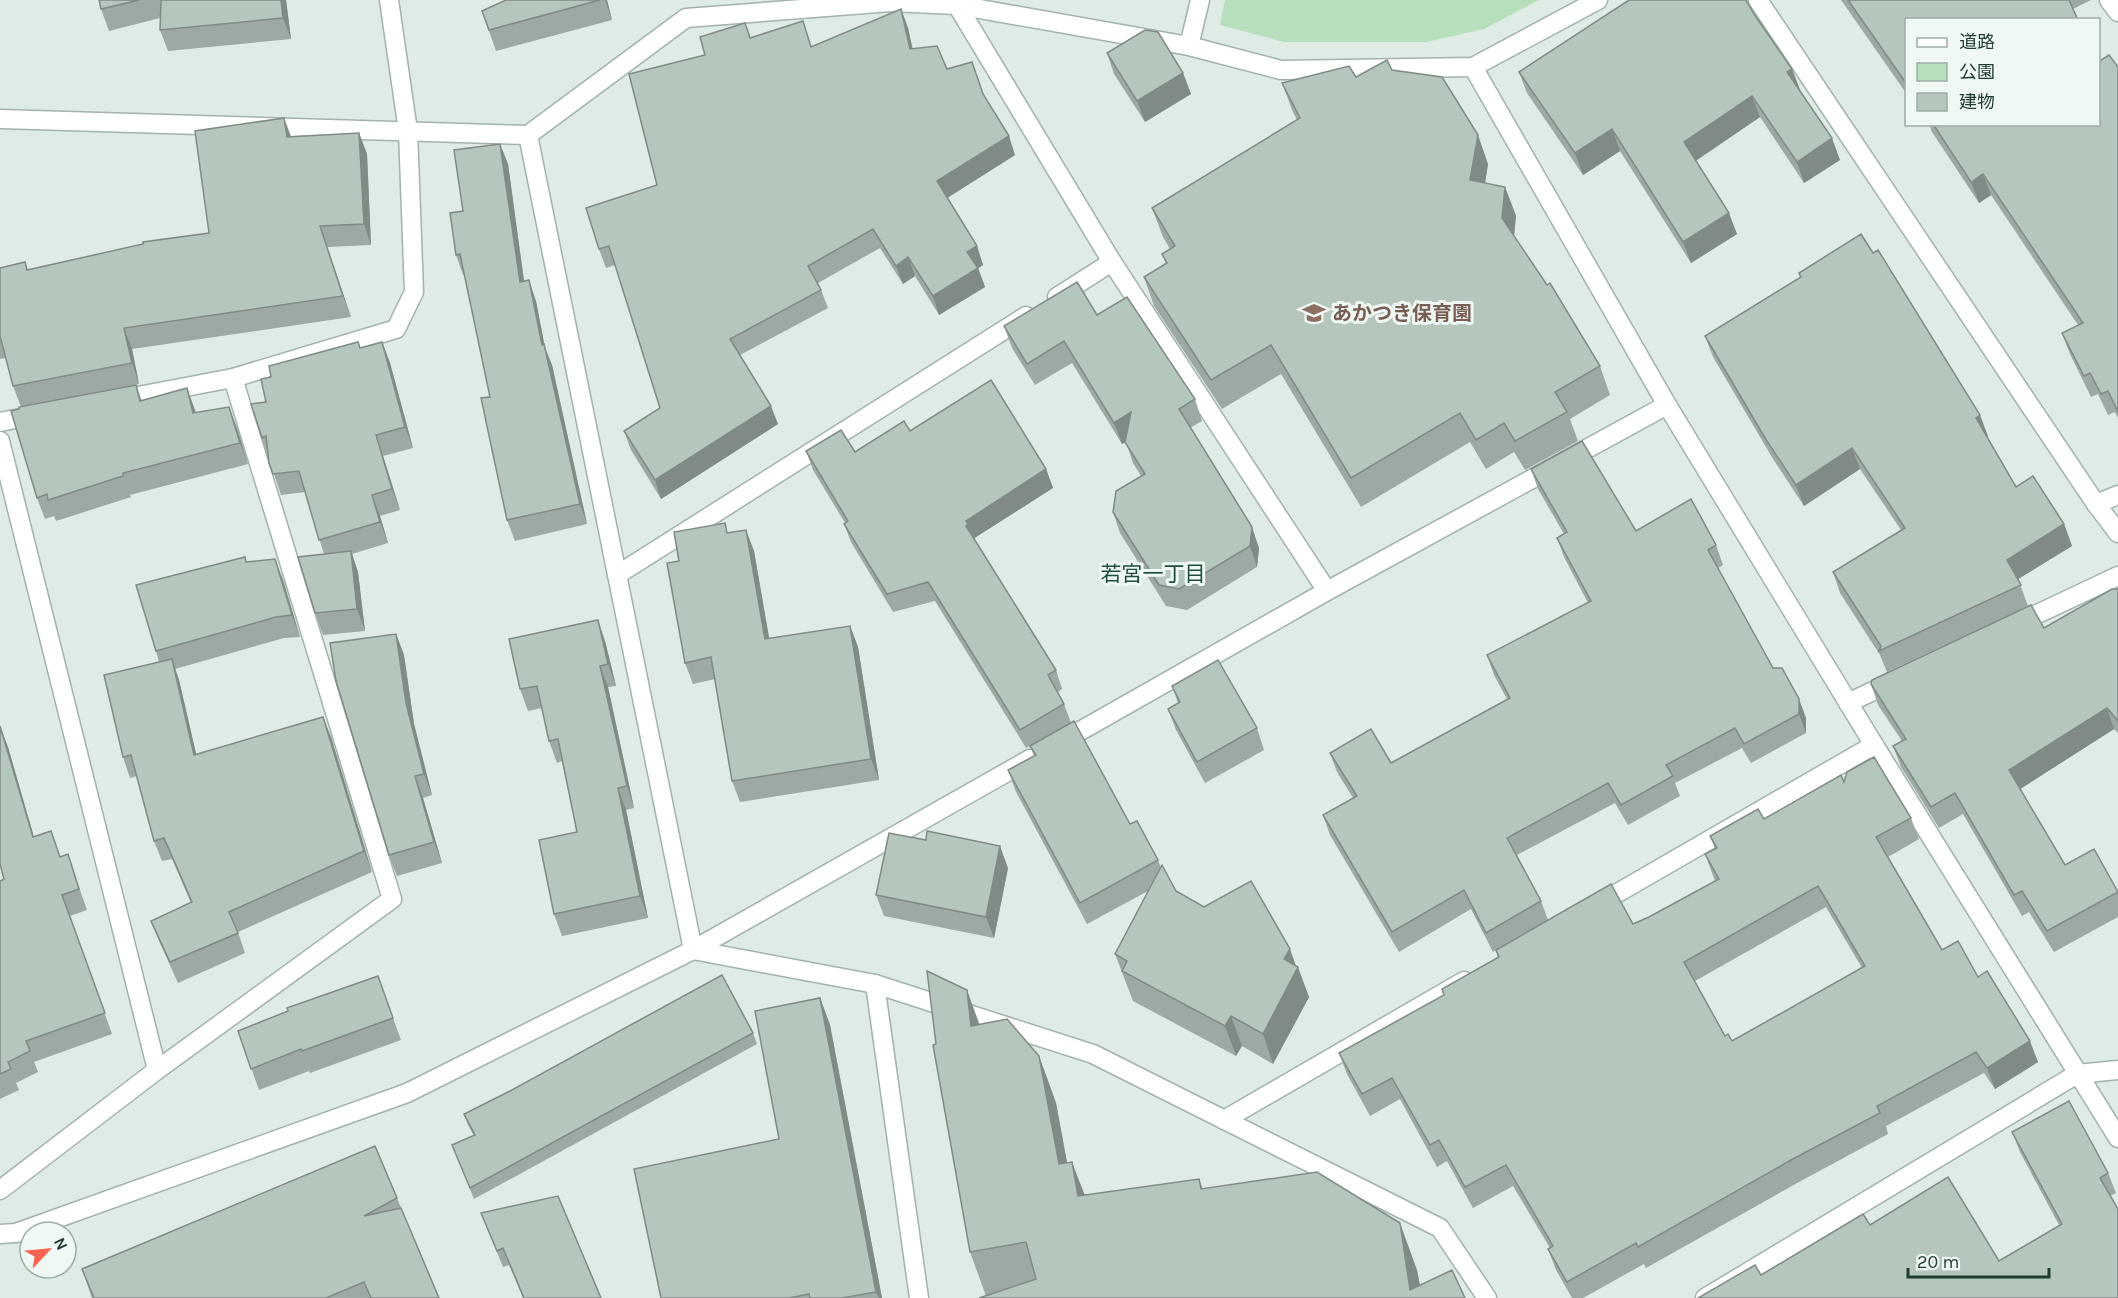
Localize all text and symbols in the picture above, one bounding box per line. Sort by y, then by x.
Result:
legend [1905,18,2100,126]
text: 道路 [1959,31,1995,53]
text: 公園 [1959,61,1995,83]
text: 建物 [1959,91,1995,113]
school or university icon: あかつき保育園 [1301,300,1327,326]
place label: あかつき保育園 [1332,302,1472,325]
district label: 若宮一丁目 [1101,562,1206,586]
north arrow [18,1220,78,1280]
text: N [50,1234,72,1253]
scale bar [1908,1241,2049,1279]
text: 20 m [1917,1251,1959,1273]

